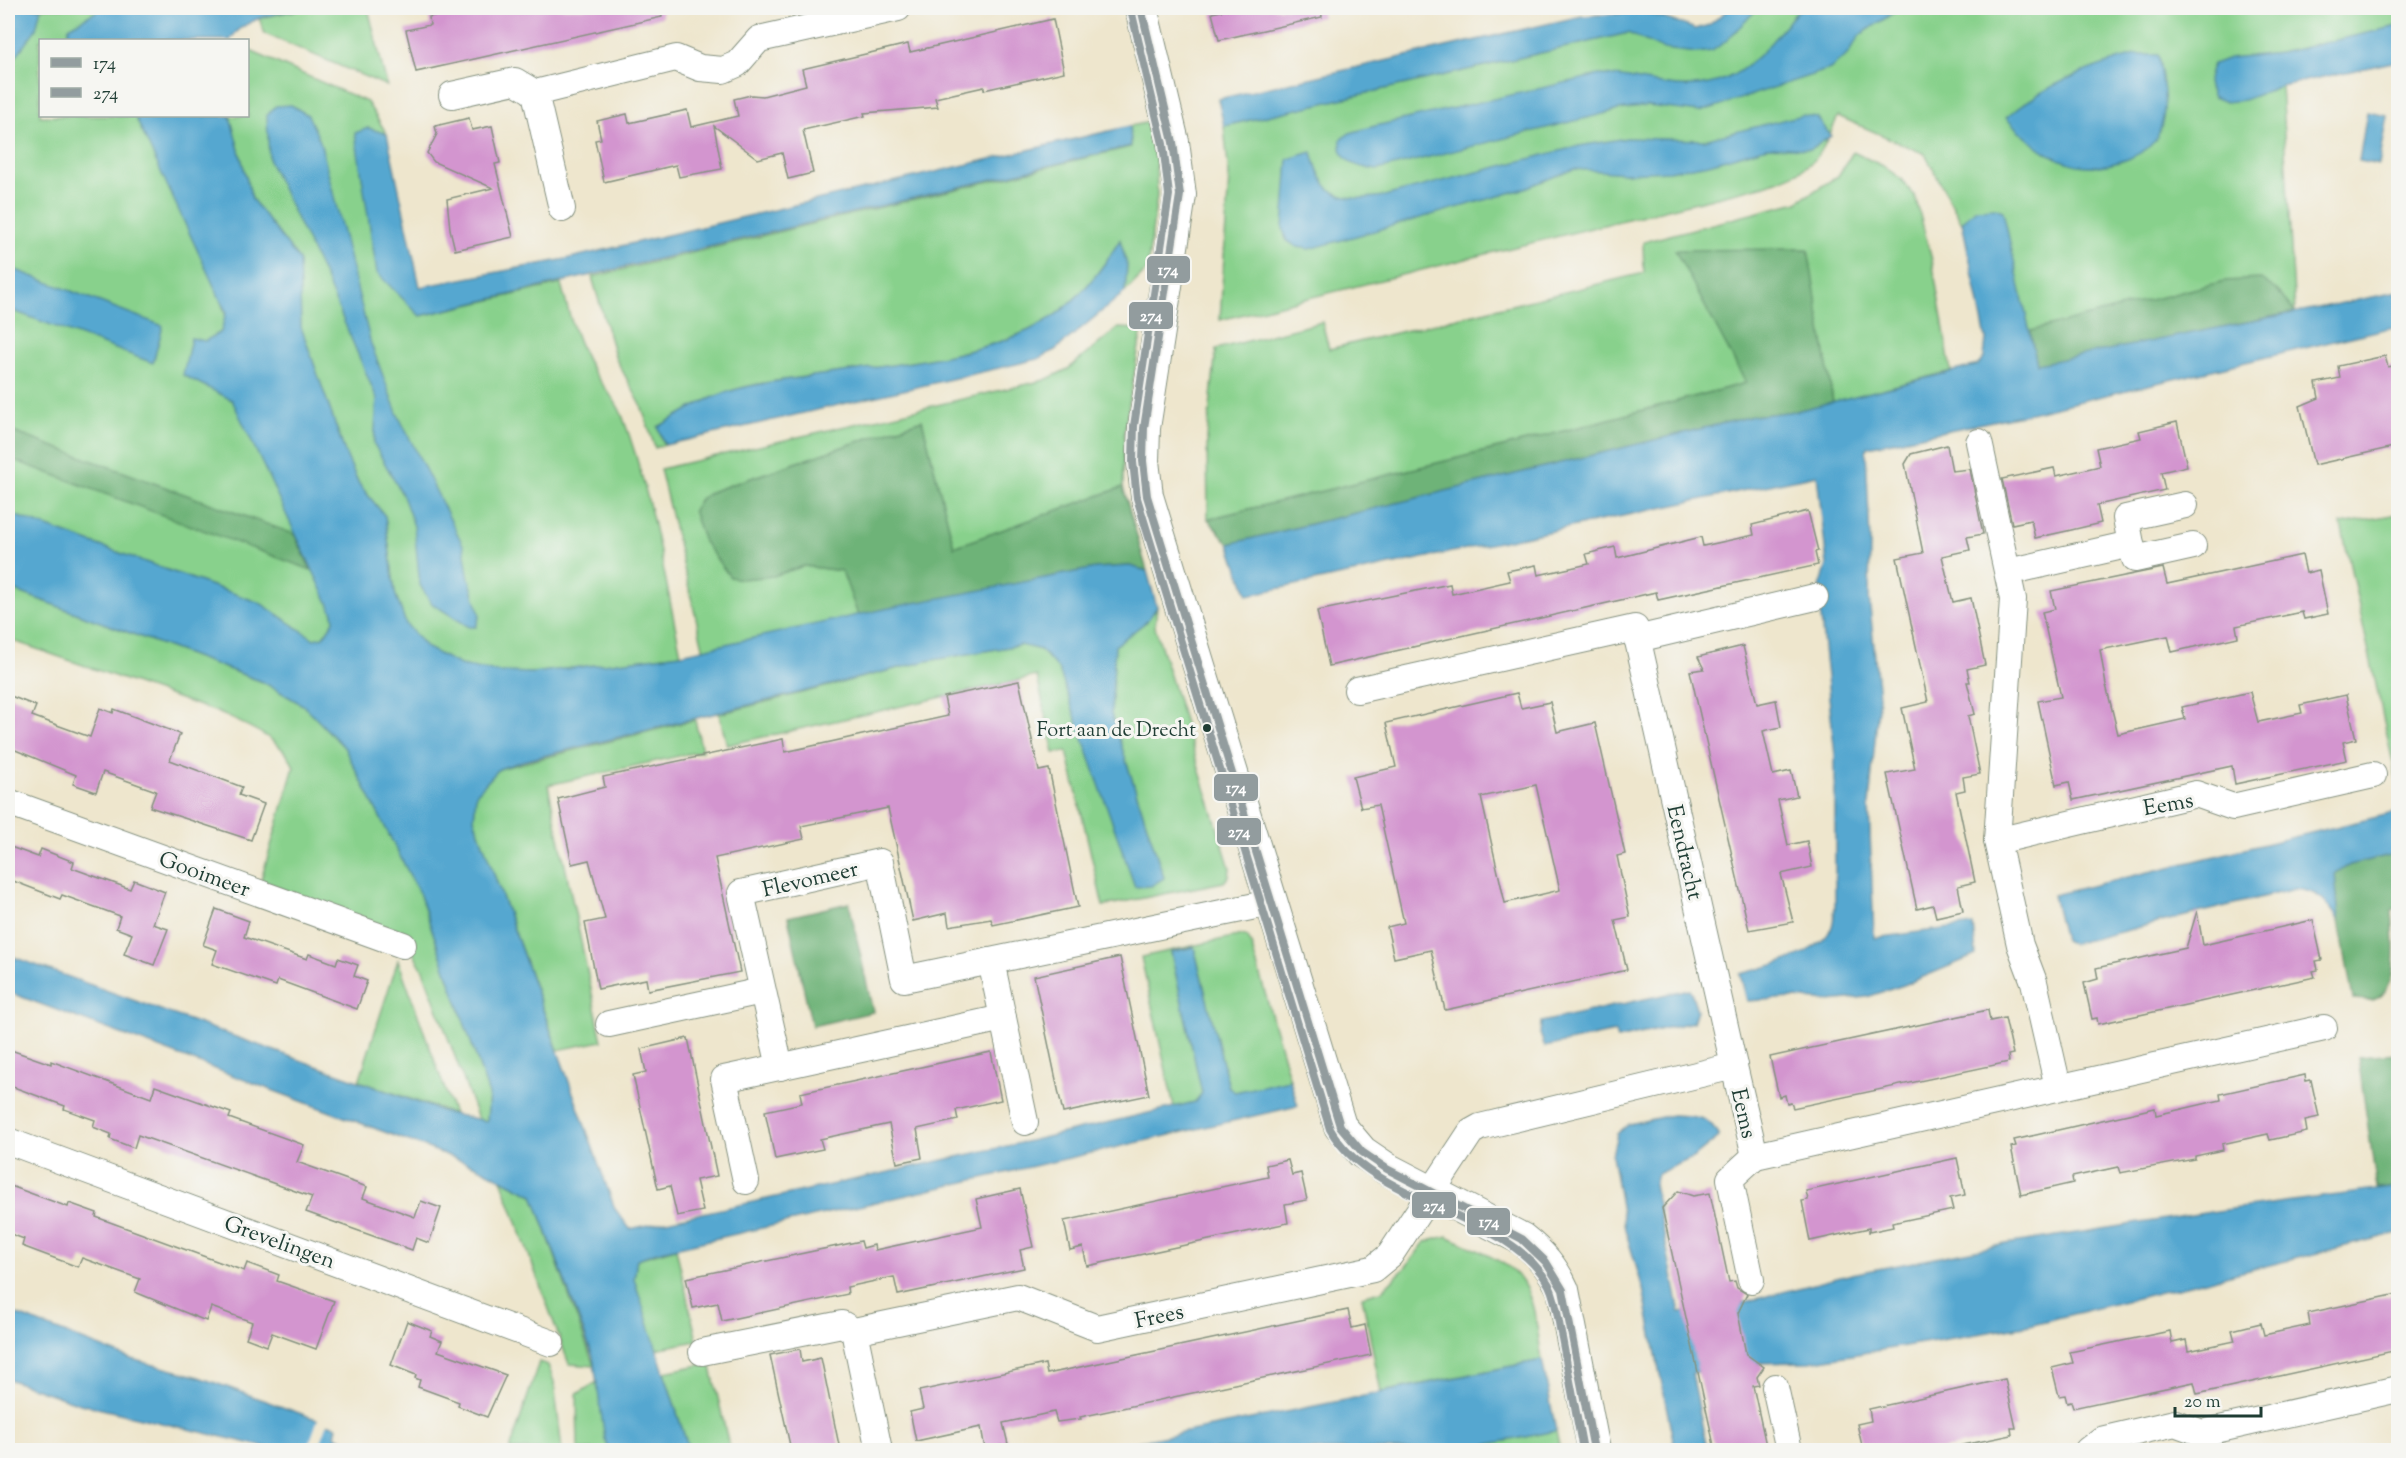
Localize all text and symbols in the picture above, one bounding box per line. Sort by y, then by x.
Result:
legend [39,39,249,117]
text: 174 [93,52,116,78]
text: 274 [93,82,118,108]
line badge: 174 [1146,255,1191,284]
text: 174 [1158,260,1178,283]
line badge: 274 [1128,301,1174,330]
text: 274 [1140,306,1162,329]
place label: Fort aan de Drecht [1037,717,1196,746]
marker: Fort aan de Drecht [1201,722,1213,734]
line badge: 174 [1213,773,1259,802]
text: 174 [1226,778,1246,801]
street label: Eems [2141,786,2196,826]
street label: Eendracht [1657,802,1710,904]
line badge: 274 [1216,817,1262,846]
text: 274 [1228,822,1250,845]
street label: Gooimeer [154,845,254,907]
street label: Flevomeer [759,854,862,907]
street label: Eems [1721,1086,1763,1142]
line badge: 274 [1411,1191,1457,1219]
text: 274 [1423,1196,1445,1219]
line badge: 174 [1466,1207,1511,1236]
street label: Grevelingen [219,1209,339,1279]
text: 174 [1479,1212,1499,1235]
street label: Frees [1132,1297,1187,1339]
scale bar [2175,1380,2260,1418]
text: 20 m [2184,1390,2221,1416]

